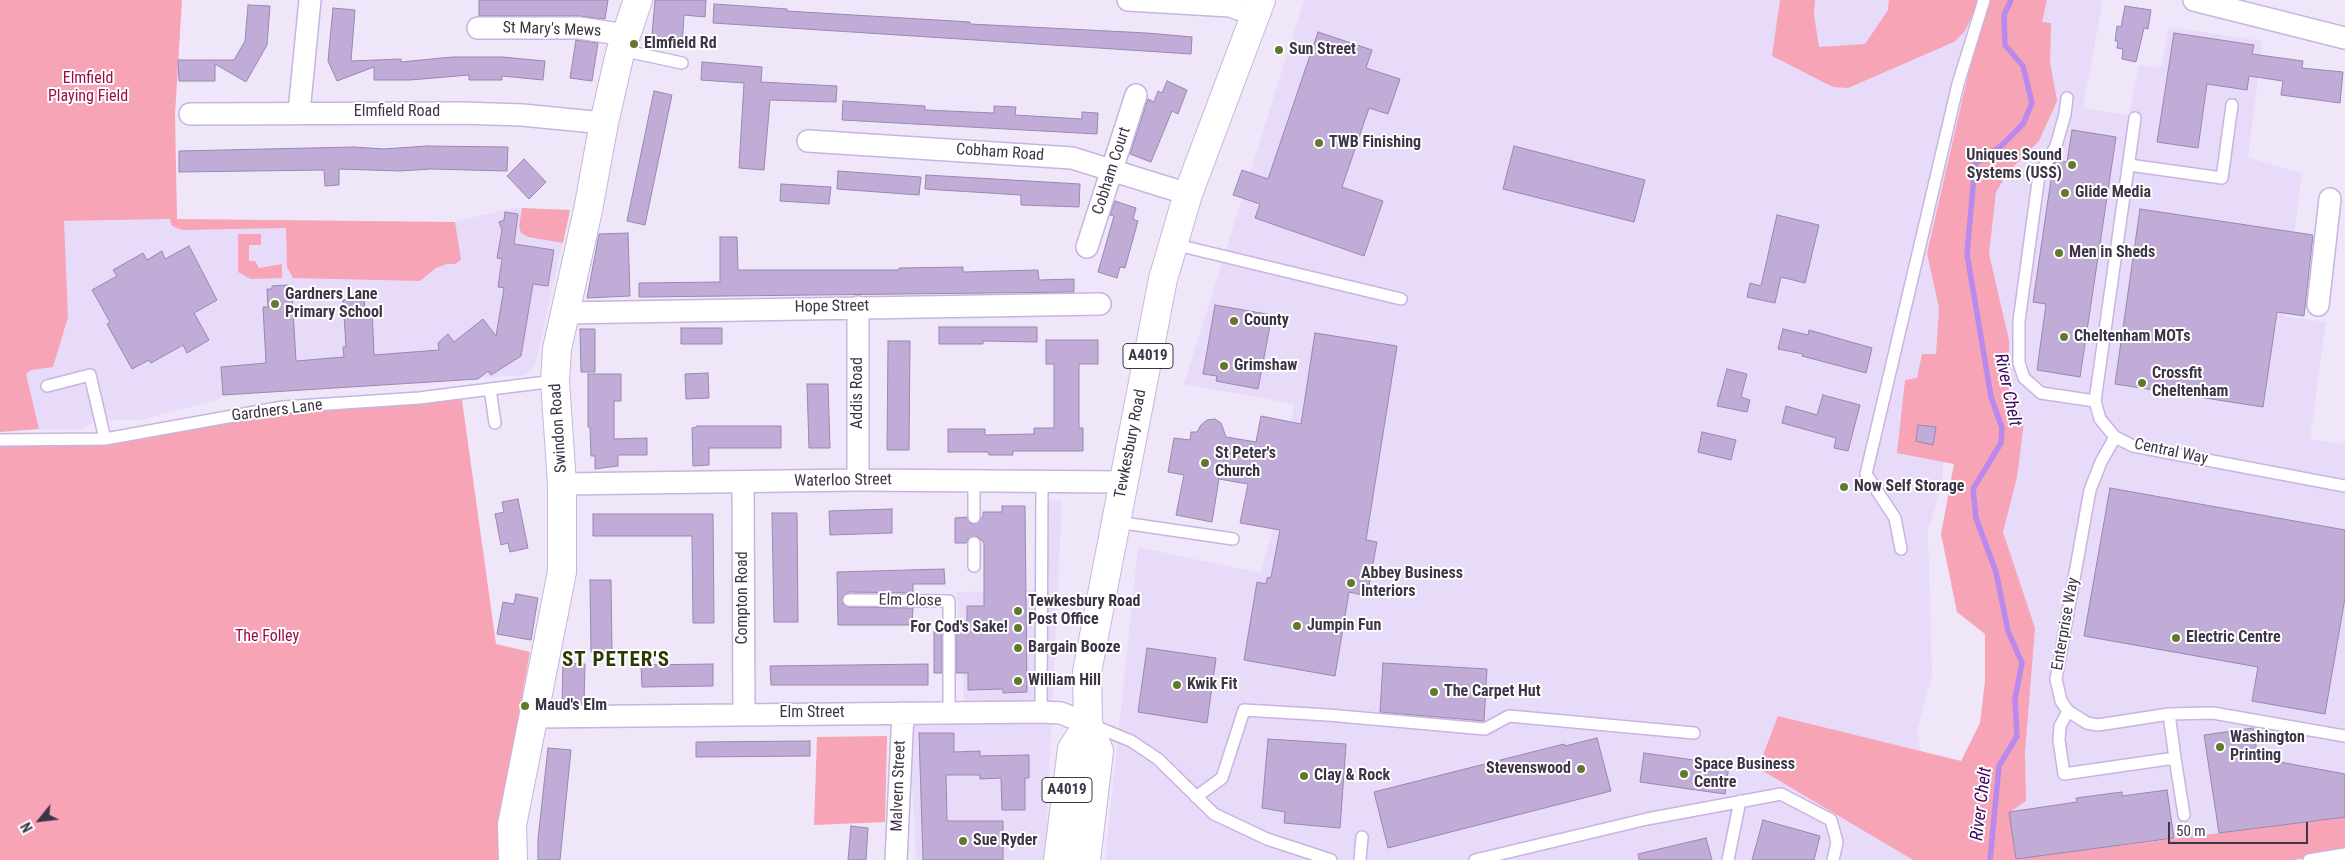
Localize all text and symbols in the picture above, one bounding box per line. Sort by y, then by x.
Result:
street label: St Mary's Mews [502,19,602,41]
place label: Elmfield Rd [644,34,717,54]
marker: Elmfield Rd [628,38,640,50]
place label: Sun Street [1289,40,1356,60]
marker: Sun Street [1273,44,1285,56]
park label: Elmfield Playing Field [48,69,128,107]
street label: Elmfield Road [354,102,440,122]
street label: Cobham Court [1089,125,1135,217]
place label: TWB Finishing [1329,133,1421,153]
marker: TWB Finishing [1313,137,1325,149]
street label: Cobham Road [955,140,1045,166]
place label: Uniques Sound Systems (USS) [1966,146,2062,184]
marker: Uniques Sound Systems (USS) [2066,159,2078,171]
place label: Glide Media [2075,183,2151,203]
marker: Glide Media [2059,187,2071,199]
place label: Men in Sheds [2069,243,2155,263]
marker: Men in Sheds [2053,247,2065,259]
place label: Gardners Lane Primary School [285,285,383,323]
street label: Hope Street [795,297,869,317]
marker: Gardners Lane Primary School [269,298,281,310]
place label: County [1244,311,1289,331]
marker: County [1228,315,1240,327]
place label: Cheltenham MOTs [2074,327,2191,347]
marker: Cheltenham MOTs [2058,331,2070,343]
road number: A4019 [1123,344,1173,368]
water label: River Chelt [1989,352,2025,428]
place label: Grimshaw [1234,356,1297,376]
street label: Addis Road [848,357,868,429]
marker: Grimshaw [1218,360,1230,372]
place label: Crossfit Cheltenham [2152,364,2228,402]
marker: Crossfit Cheltenham [2136,377,2148,389]
street label: Swindon Road [546,383,572,473]
street label: Tewkesbury Road [1111,388,1151,500]
street label: Gardners Lane [230,396,324,426]
street label: Central Way [2132,435,2210,469]
place label: St Peter's Church [1215,444,1276,482]
marker: St Peter's Church [1199,457,1211,469]
street label: Waterloo Street [794,471,892,491]
place label: Now Self Storage [1854,477,1964,497]
marker: Now Self Storage [1838,481,1850,493]
street label: Compton Road [733,551,753,645]
place label: Abbey Business Interiors [1361,564,1463,602]
street label: Enterprise Way [2048,576,2084,672]
marker: Abbey Business Interiors [1345,577,1357,589]
street label: Elm Close [878,591,942,611]
place label: Tewkesbury Road Post Office [1028,592,1141,630]
marker: Tewkesbury Road Post Office [1012,605,1024,617]
place label: Jumpin Fun [1307,616,1381,636]
place label: For Cod's Sake! [910,618,1008,638]
marker: Jumpin Fun [1291,620,1303,632]
marker: For Cod's Sake! [1012,622,1024,634]
park label: The Folley [235,627,299,647]
place label: Electric Centre [2186,628,2281,648]
marker: Electric Centre [2170,632,2182,644]
place label: Bargain Booze [1028,638,1120,658]
marker: Bargain Booze [1012,642,1024,654]
district label: ST PETER'S [561,648,671,674]
place label: William Hill [1028,671,1101,691]
marker: William Hill [1012,675,1024,687]
place label: Kwik Fit [1187,675,1237,695]
marker: Kwik Fit [1171,679,1183,691]
place label: The Carpet Hut [1444,682,1541,702]
marker: The Carpet Hut [1428,686,1440,698]
place label: Maud's Elm [535,696,607,716]
marker: Maud's Elm [519,700,531,712]
street label: Elm Street [780,703,844,723]
place label: Washington Printing [2230,728,2305,766]
street label: Malvern Street [888,740,910,832]
marker: Washington Printing [2214,741,2226,753]
place label: Space Business Centre [1694,755,1795,793]
place label: Stevenswood [1486,759,1571,779]
marker: Stevenswood [1575,763,1587,775]
place label: Clay & Rock [1314,766,1390,786]
water label: River Chelt [1967,766,1997,842]
marker: Space Business Centre [1678,768,1690,780]
marker: Clay & Rock [1298,770,1310,782]
road number: A4019 [1042,778,1092,802]
north arrow [15,795,65,845]
scale bar [2170,812,2310,844]
text: N [18,820,36,835]
text: 50 m [2176,822,2206,840]
place label: Sue Ryder [973,831,1038,851]
marker: Sue Ryder [957,835,969,847]

